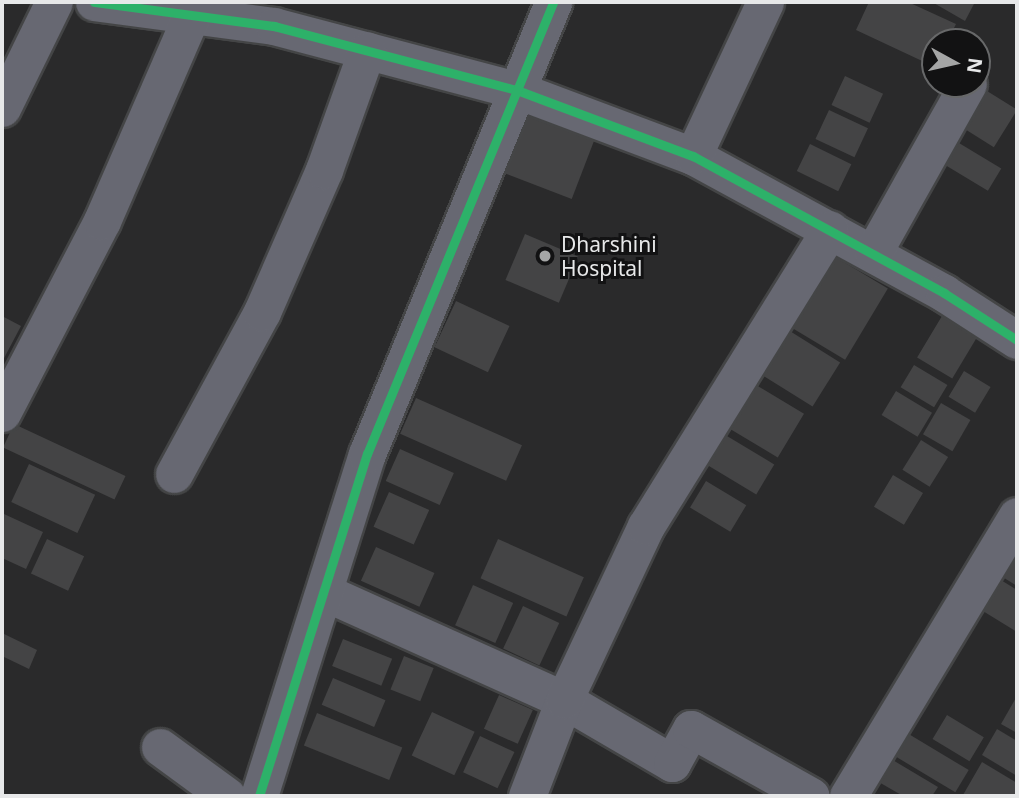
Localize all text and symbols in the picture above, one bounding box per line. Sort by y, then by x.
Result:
north arrow [921,28,991,98]
text: N [961,56,989,75]
place label: Dharshini Hospital [561,231,657,281]
marker: Dharshini Hospital [535,246,555,266]

